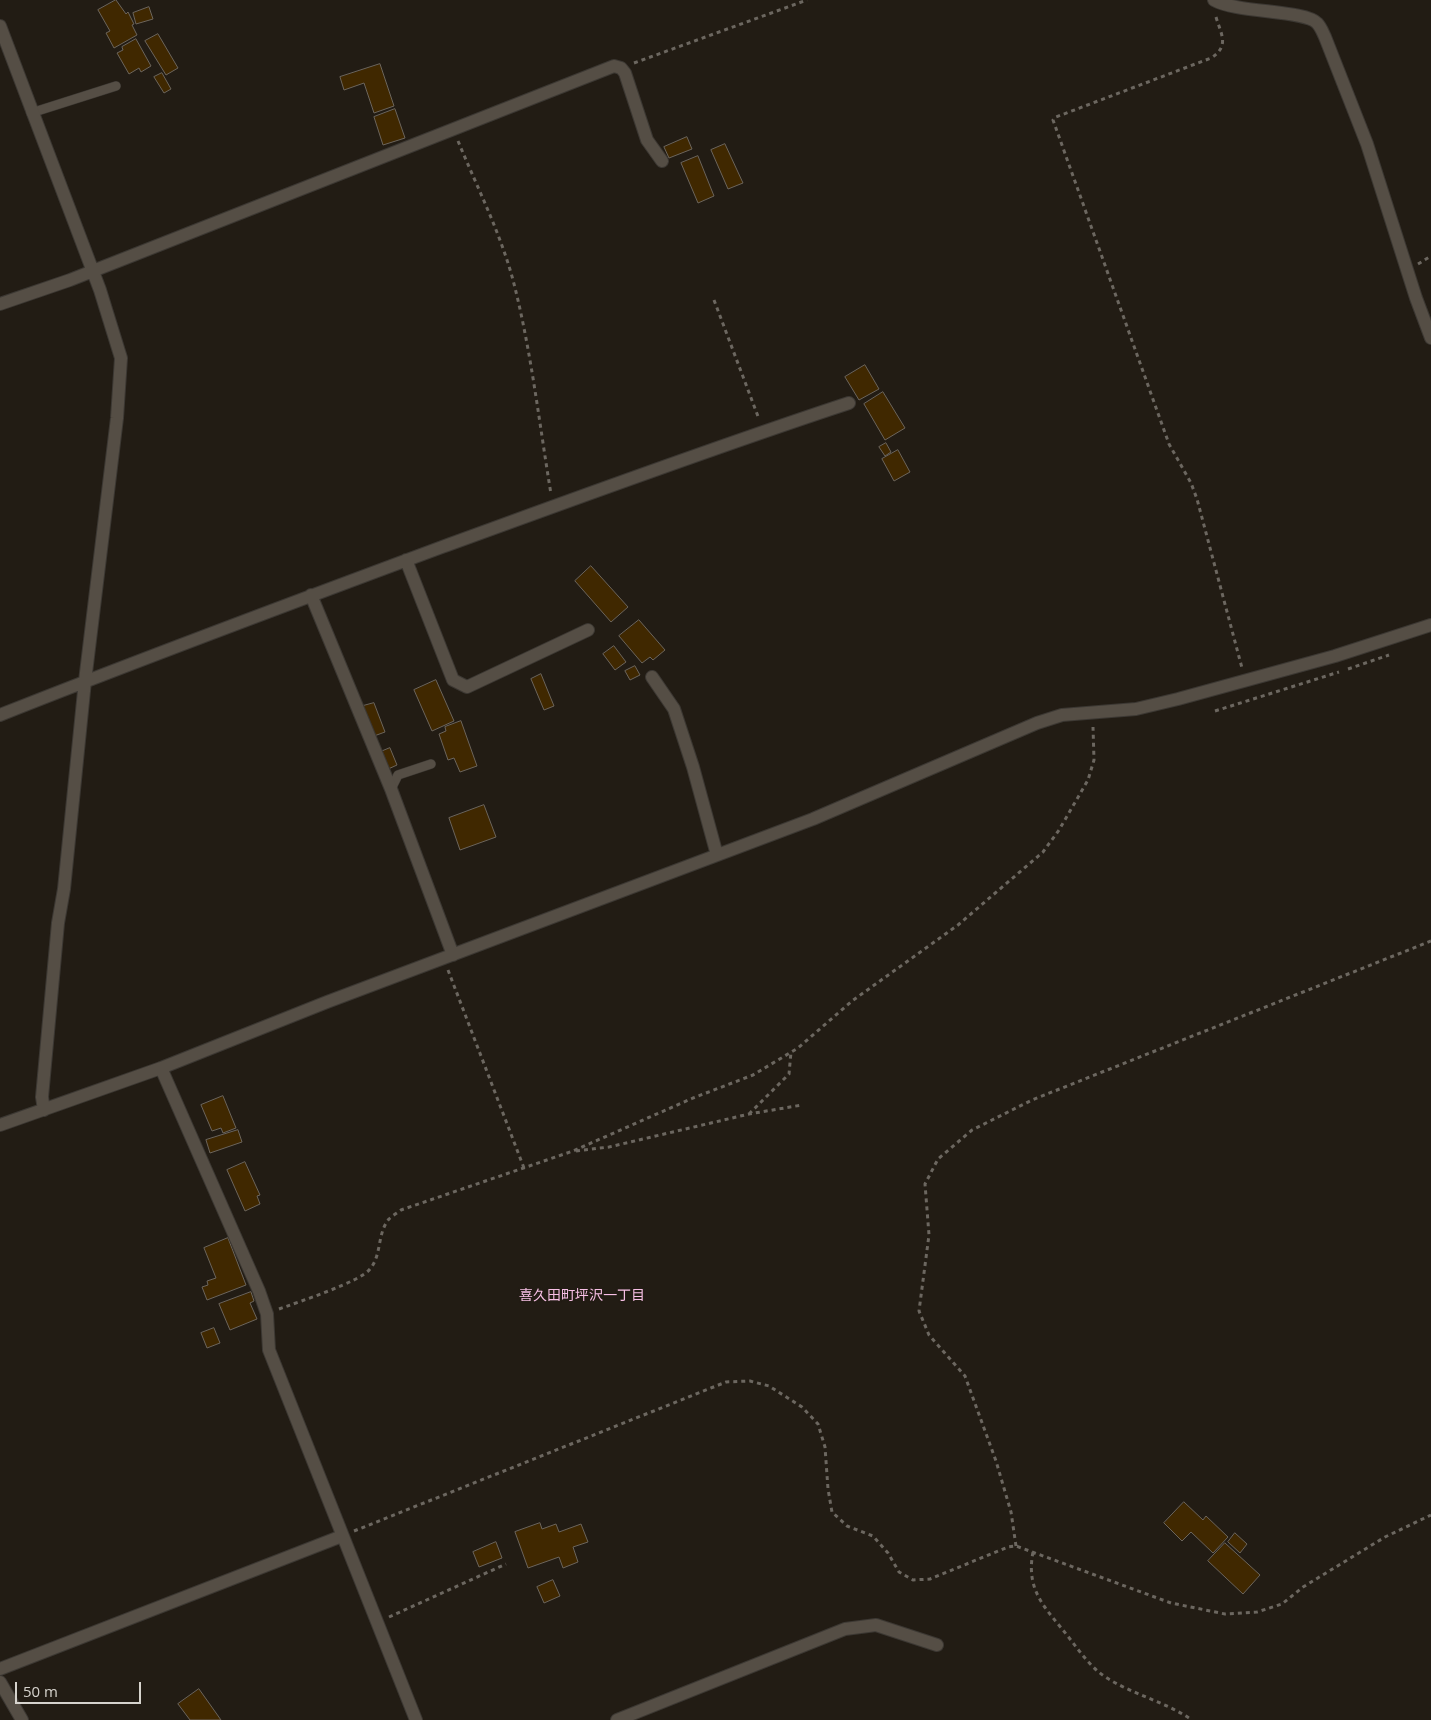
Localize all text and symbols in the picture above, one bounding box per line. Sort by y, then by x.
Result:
district label: 喜久田町坪沢一丁目 [519,1288,645,1304]
scale bar [18,1672,144,1704]
text: 50 m [23,1681,58,1701]

